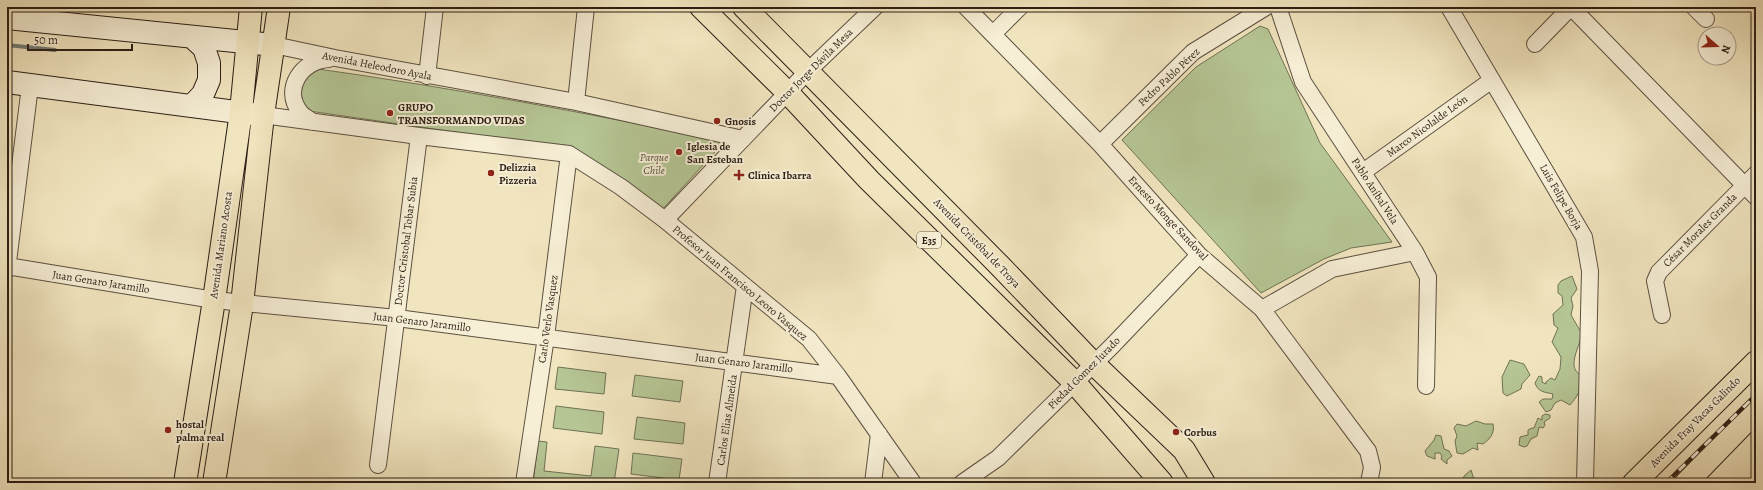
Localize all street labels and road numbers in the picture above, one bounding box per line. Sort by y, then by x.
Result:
street label: Doctor Jorge Dávila Mesa [766,24,857,115]
street label: Pedro Pablo Pérez [1135,44,1203,110]
street label: Avenida Heleodoro Ayala [320,48,434,84]
street label: Marco Nicolalde León [1383,91,1471,161]
street label: Pablo Aníbal Vela [1348,155,1403,228]
street label: Luis Felipe Borja [1536,161,1586,234]
street label: Ernesto Monge Sandoval [1125,172,1211,264]
street label: Doctor Cristobal Tobar Subia [391,175,421,306]
street label: César Morales Granda [1660,189,1741,270]
street label: Avenida Mariano Acosta [206,190,236,301]
street label: Avenida Cristóbal de Troya [929,194,1024,292]
street label: Profesor Juan Francisco Leoro Vasquez [669,222,811,344]
road number: E35 [917,232,941,248]
street label: Juan Genaro Jaramillo [51,267,151,297]
street label: Carlo Verlo Vasquez [534,274,562,364]
street label: Juan Genaro Jaramillo [372,309,472,335]
street label: Piedad Gomez Jurado [1044,333,1124,413]
street label: Juan Genaro Jaramillo [694,350,794,376]
street label: Carlos Elias Almeida [713,372,741,467]
street label: Avenida Fray Vacas Galindo [1646,373,1744,471]

